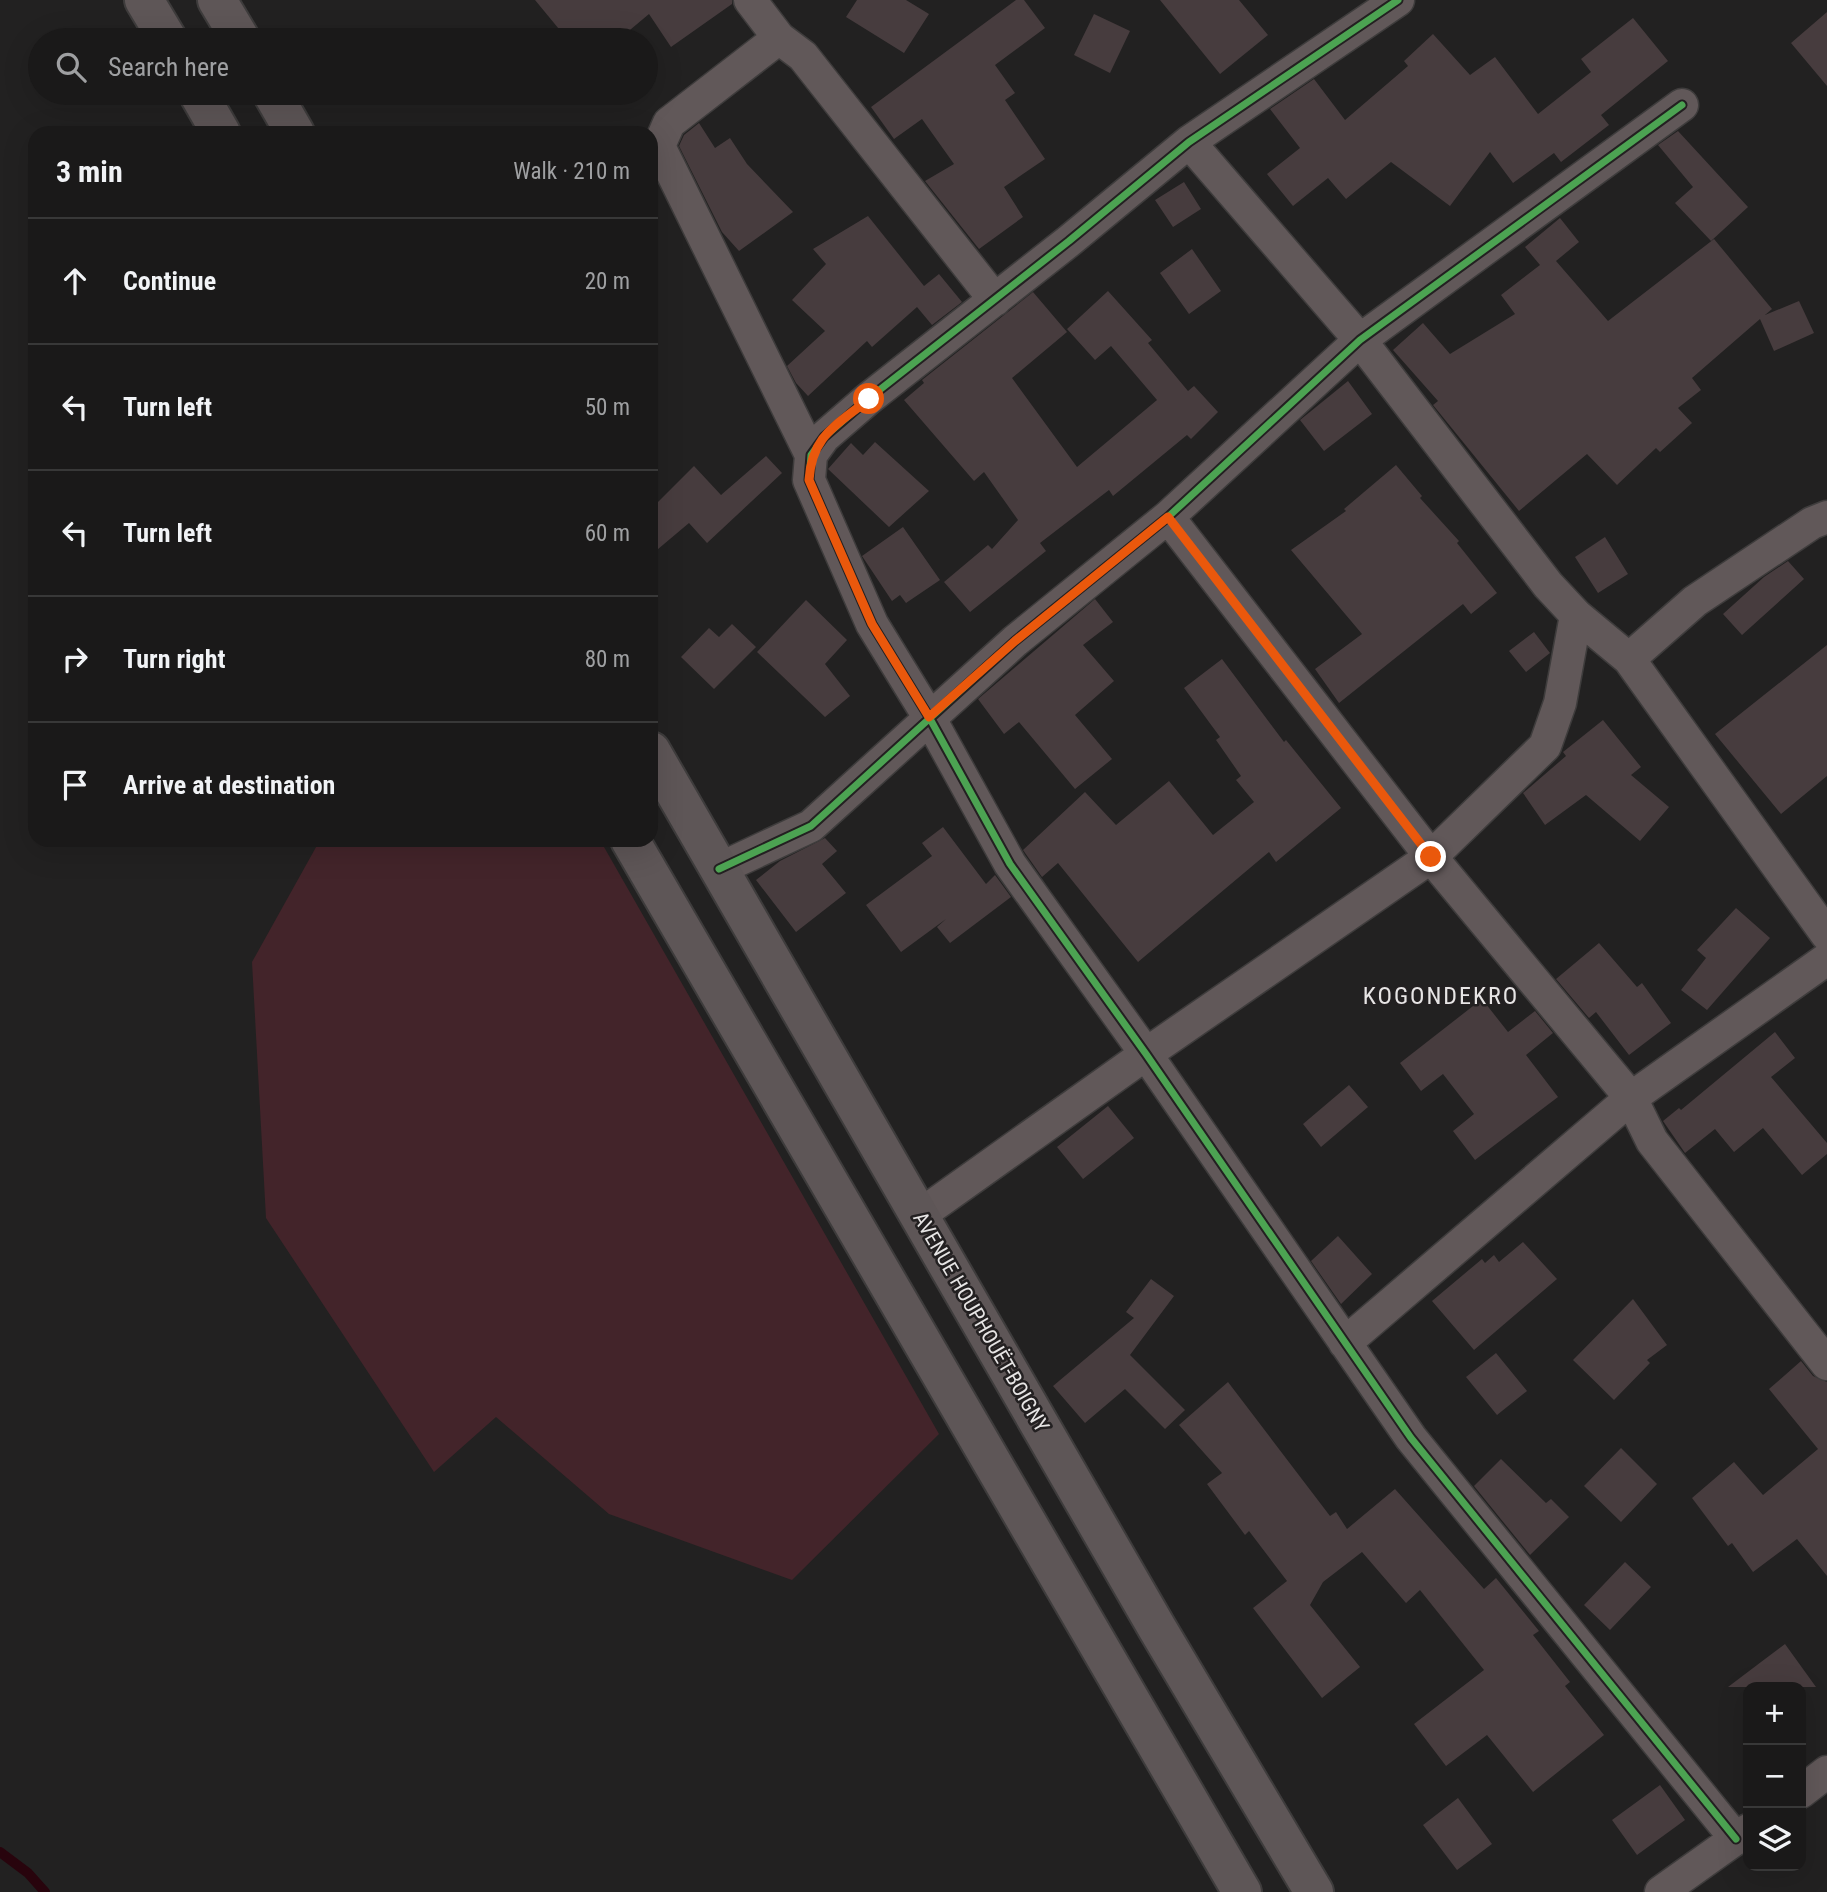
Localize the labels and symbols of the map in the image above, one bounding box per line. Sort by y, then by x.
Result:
route start [853,383,884,414]
route end [1415,841,1446,872]
district label: KOGONDEKRO [1363,982,1519,1010]
street label: AVENUE HOUPHOUËT-BOIGNY [908,1208,1054,1436]

